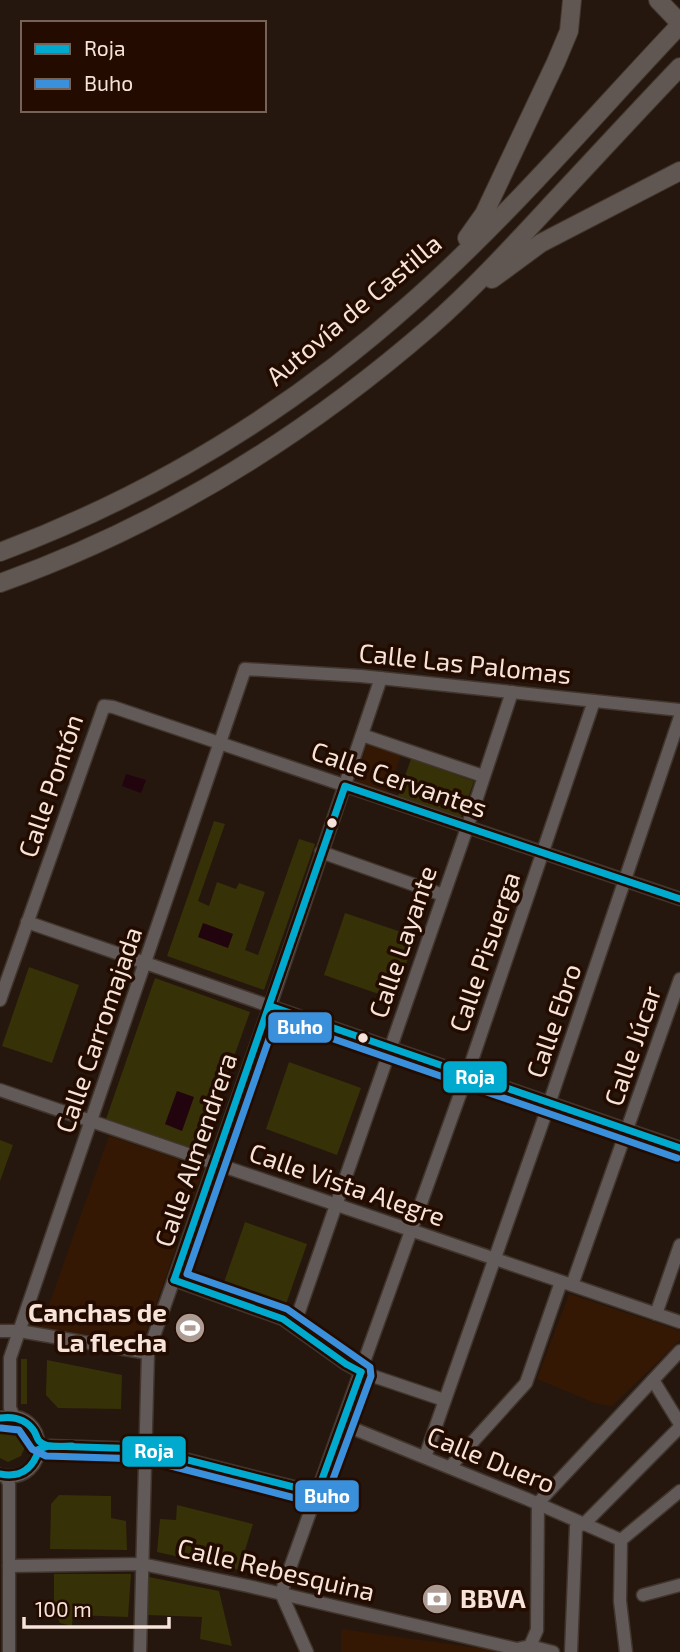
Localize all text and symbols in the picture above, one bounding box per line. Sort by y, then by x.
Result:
legend [21,21,266,112]
text: Roja [84,35,126,61]
text: Buho [84,70,133,95]
street label: Autovía de Castilla [259,227,447,391]
street label: Calle Las Palomas [358,636,573,689]
street label: Calle Pontón [11,710,89,861]
street label: Calle Cervantes [308,734,491,823]
unlabelled marker [325,816,339,830]
street label: Calle Layante [361,861,442,1022]
street label: Calle Pisuerga [442,867,525,1036]
street label: Calle Carromajada [48,923,147,1137]
street label: Calle Ebro [519,959,587,1082]
street label: Calle Júcar [597,981,667,1110]
line badge: Buho [267,1011,333,1044]
text: Buho [277,1015,323,1038]
unlabelled marker [356,1031,370,1045]
street label: Calle Almendrera [147,1048,242,1251]
line badge: Roja [442,1060,508,1094]
text: Roja [455,1065,495,1088]
street label: Calle Vista Alegre [246,1136,449,1232]
place label: Canchas de La flecha [28,1296,167,1357]
sports icon: Canchas de La flecha [173,1311,207,1345]
street label: Calle Duero [423,1419,560,1498]
line badge: Roja [121,1435,187,1468]
text: Roja [134,1439,174,1462]
line badge: Buho [294,1479,360,1513]
text: Buho [304,1484,350,1507]
street label: Calle Rebesquina [175,1531,378,1606]
bank icon: BBVA [420,1582,454,1616]
place label: BBVA [460,1582,526,1613]
scale bar [24,1586,170,1630]
text: 100 m [35,1596,92,1621]

